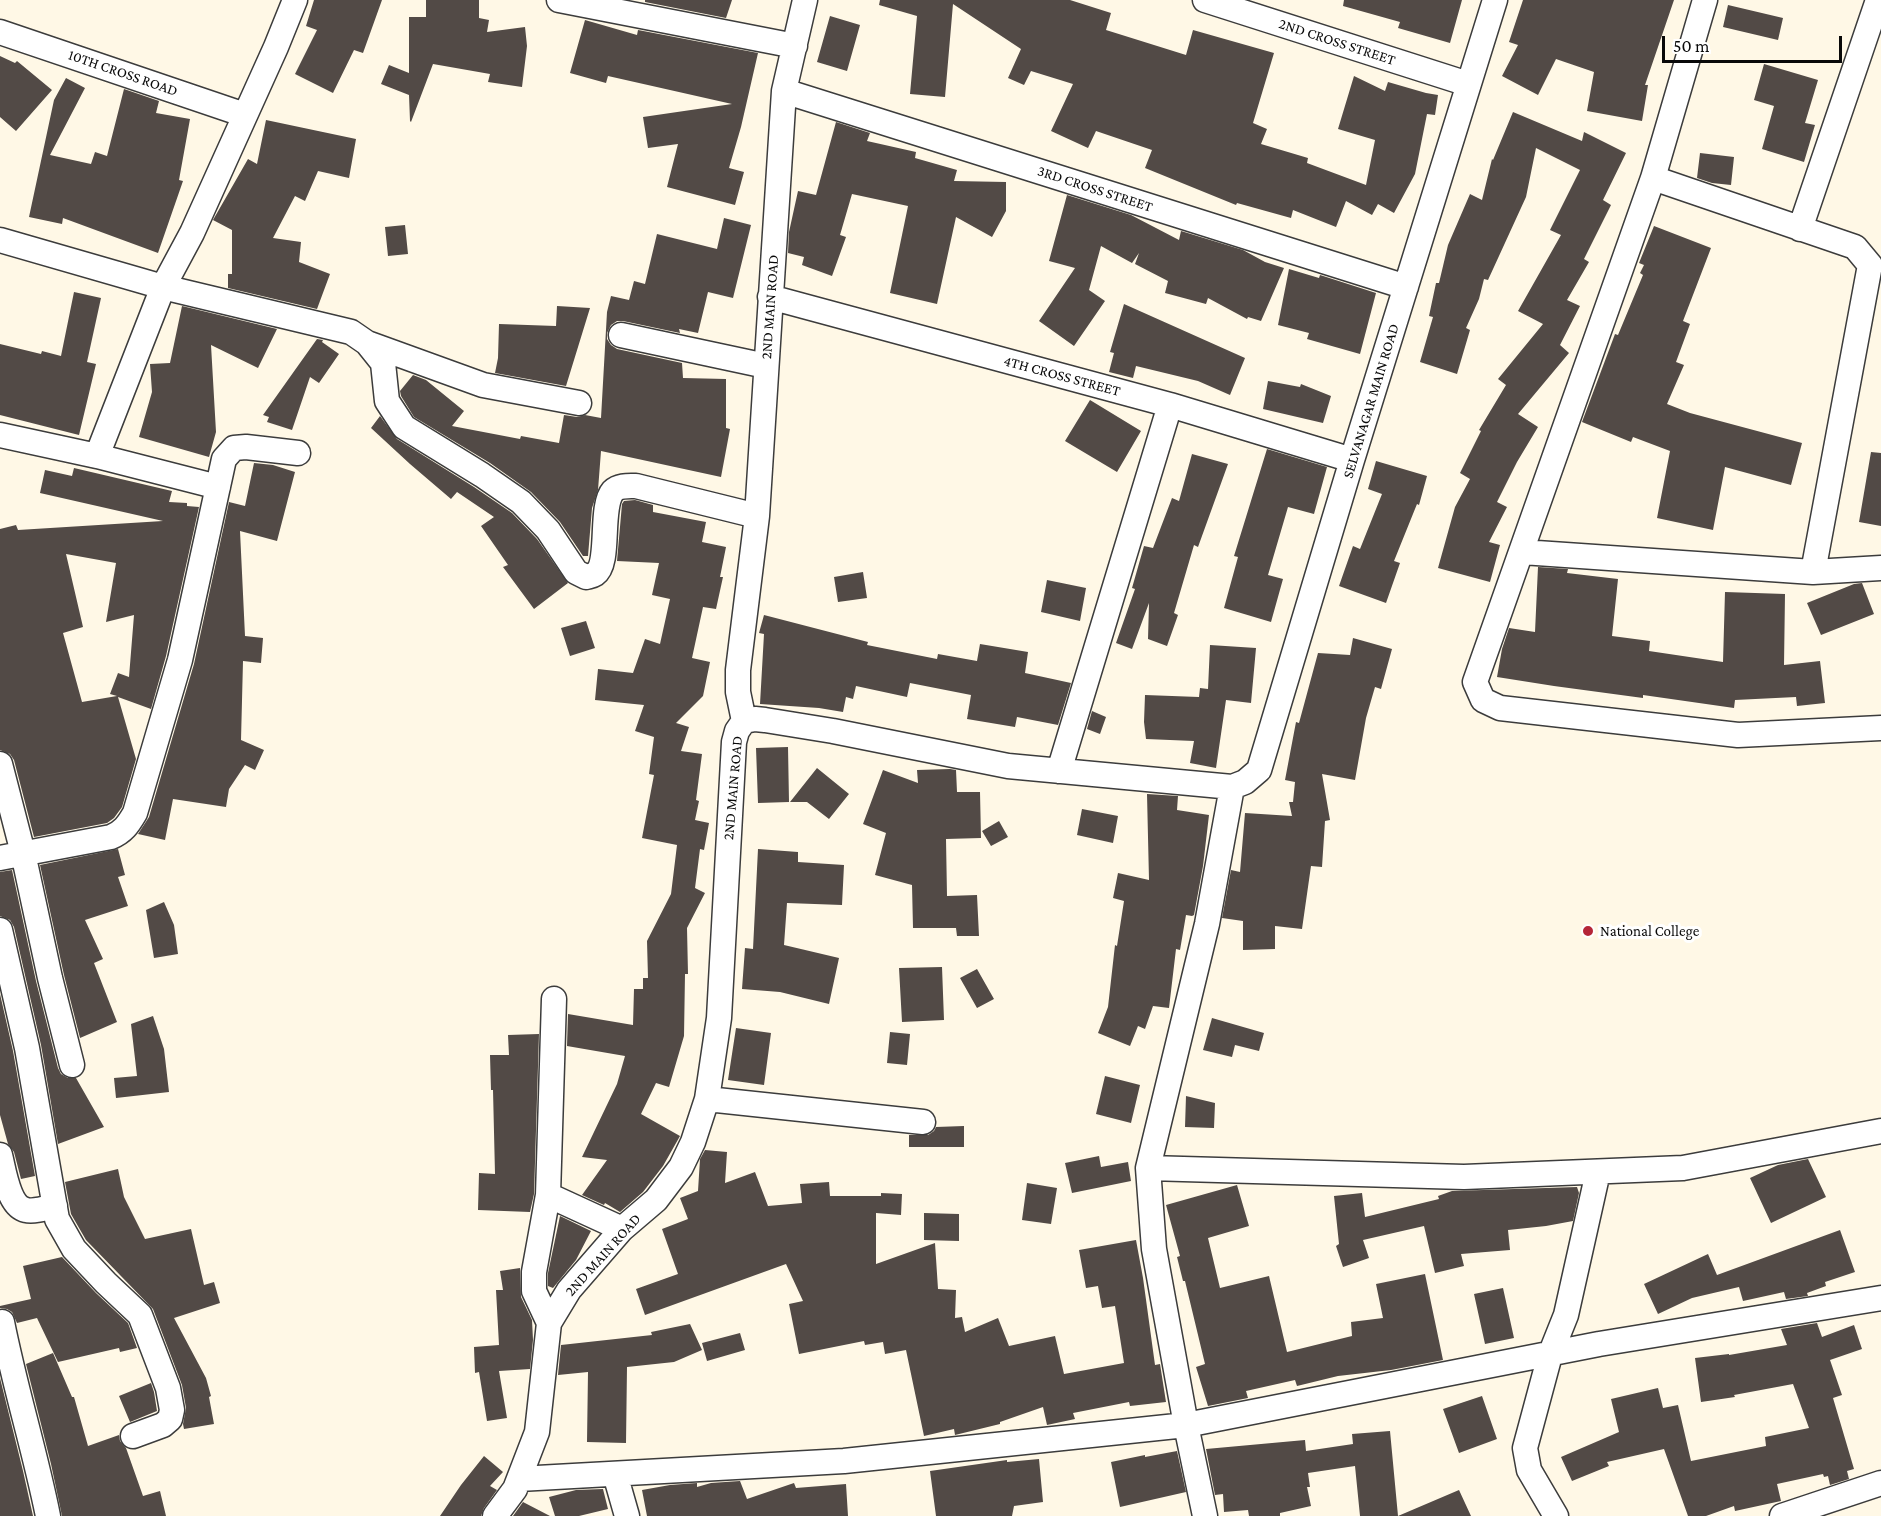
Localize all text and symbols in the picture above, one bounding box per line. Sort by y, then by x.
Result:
street label: 2ND CROSS STREET [1276,15,1398,69]
scale bar [1665,24,1845,62]
text: 50 m [1673,36,1710,56]
street label: 10TH CROSS ROAD [66,46,180,100]
street label: 3RD CROSS STREET [1035,162,1155,216]
street label: 2ND MAIN ROAD [757,254,783,360]
street label: SELVANAGAR MAIN ROAD [1339,322,1403,480]
street label: 4TH CROSS STREET [1002,352,1122,400]
street label: 2ND MAIN ROAD [719,735,747,841]
place label: National College [1600,922,1699,940]
marker: National College [1581,924,1595,938]
street label: 2ND MAIN ROAD [561,1210,645,1300]

